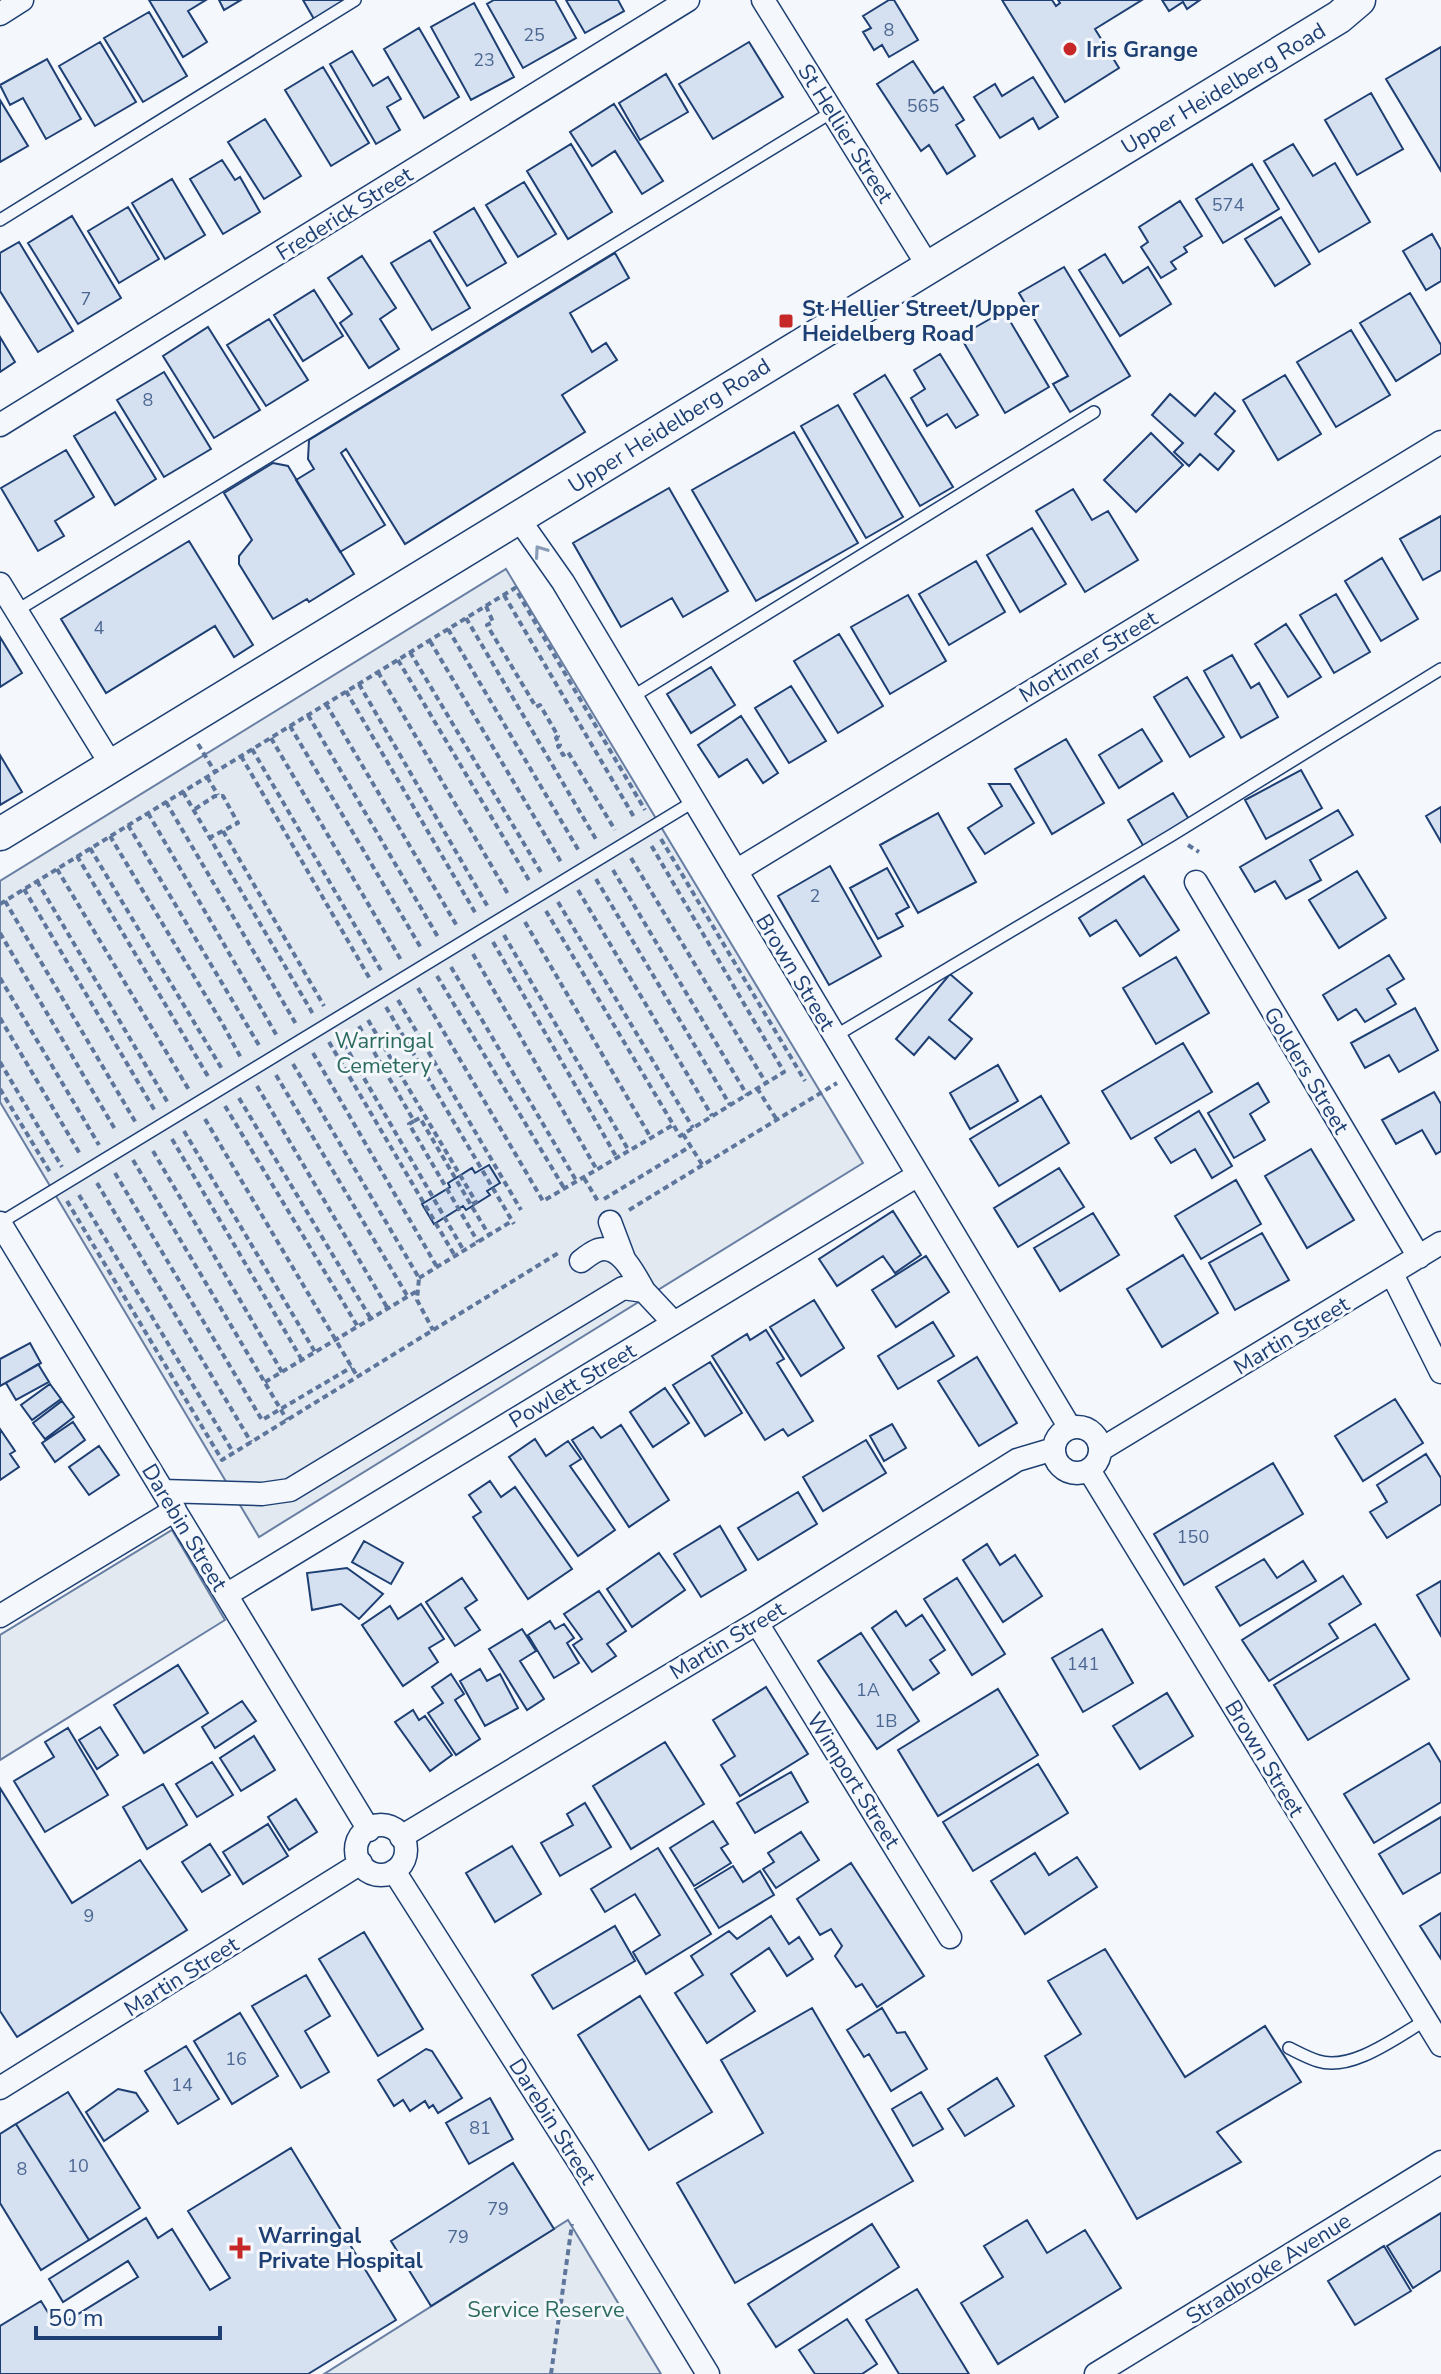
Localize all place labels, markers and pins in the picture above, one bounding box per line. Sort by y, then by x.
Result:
place label: Iris Grange [1086,35,1198,65]
marker: Iris Grange [1061,40,1079,58]
place label: St Hellier Street/Upper Heidelberg Road [802,294,1040,349]
marker: St Hellier Street/Upper Heidelberg Road [777,312,795,330]
place label: Warringal Private Hospital [258,2221,423,2276]
marker: Warringal Private Hospital [229,2237,251,2259]

